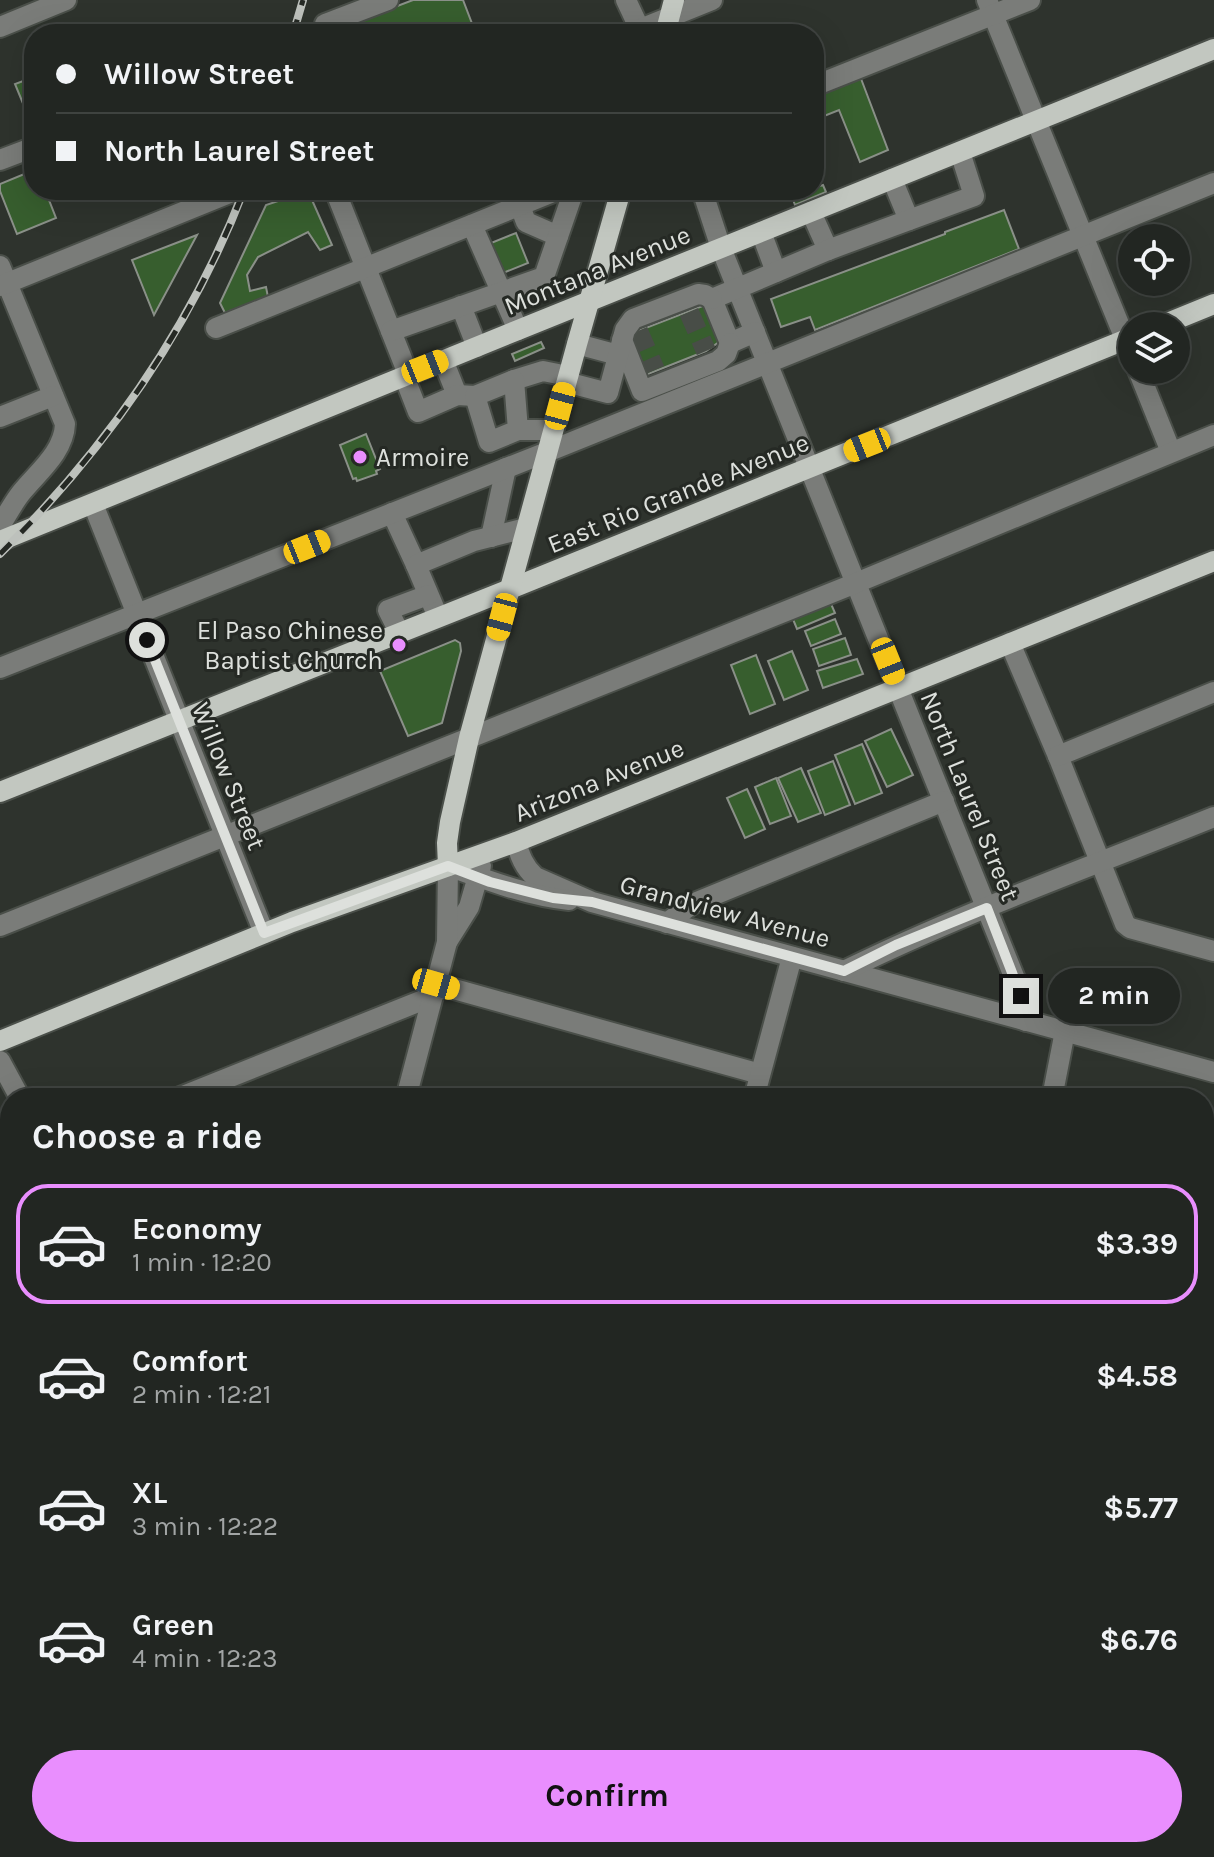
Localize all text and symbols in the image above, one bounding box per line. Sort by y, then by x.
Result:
text: Willow Street [104,56,294,92]
text: North Laurel Street [104,133,374,169]
street label: Montana Avenue [500,219,695,322]
map controls [1118,224,1190,384]
button: locate [1118,224,1190,296]
button: layers [1118,312,1190,384]
car [398,347,452,387]
car [542,380,578,432]
car [840,425,894,465]
street label: East Rio Grande Avenue [543,427,813,560]
place label: Armoire [376,442,469,473]
marker: Armoire [351,448,369,466]
car [280,527,334,567]
car [484,591,520,643]
place label: El Paso Chinese Baptist Church [197,615,383,676]
route start [129,622,165,658]
car [868,634,908,688]
marker: El Paso Chinese Baptist Church [390,636,408,654]
street label: North Laurel Street [913,687,1026,905]
street label: Willow Street [185,698,272,855]
street label: Arizona Avenue [510,732,689,829]
street label: Grandview Avenue [616,869,833,954]
car [410,966,462,1002]
callout: 2 min [1049,968,1181,1024]
route end [1003,978,1039,1014]
text: 2 min [1078,980,1150,1011]
text: Choose a ride [32,1115,262,1157]
icon: car [36,1208,108,1280]
text: Economy [132,1211,262,1247]
text: $3.39 [1095,1226,1178,1262]
text: 1 min · 12:20 [132,1247,272,1278]
icon: car [36,1340,108,1412]
text: Comfort [132,1343,248,1379]
text: $4.58 [1096,1358,1178,1394]
text: 2 min · 12:21 [132,1379,271,1410]
icon: car [36,1472,108,1544]
text: XL [132,1475,167,1511]
text: $5.77 [1104,1490,1178,1526]
text: 3 min · 12:22 [132,1511,278,1542]
icon: car [36,1604,108,1676]
text: Green [132,1607,215,1643]
text: $6.76 [1100,1622,1178,1658]
text: 4 min · 12:23 [132,1643,278,1674]
button: Confirm [32,1750,1182,1842]

